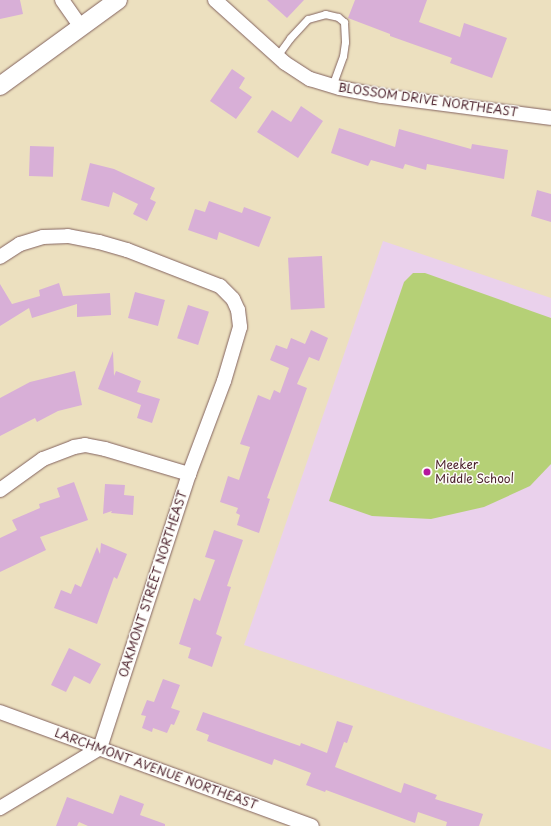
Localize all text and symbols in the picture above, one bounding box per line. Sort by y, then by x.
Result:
street label: BLOSSOM DRIVE NORTHEAST [337,80,519,120]
place label: Meeker Middle School [435,458,515,486]
marker: Meeker Middle School [422,467,432,477]
street label: OAKMONT STREET NORTHEAST [116,488,190,680]
street label: LARCHMONT AVENUE NORTHEAST [52,725,260,813]

